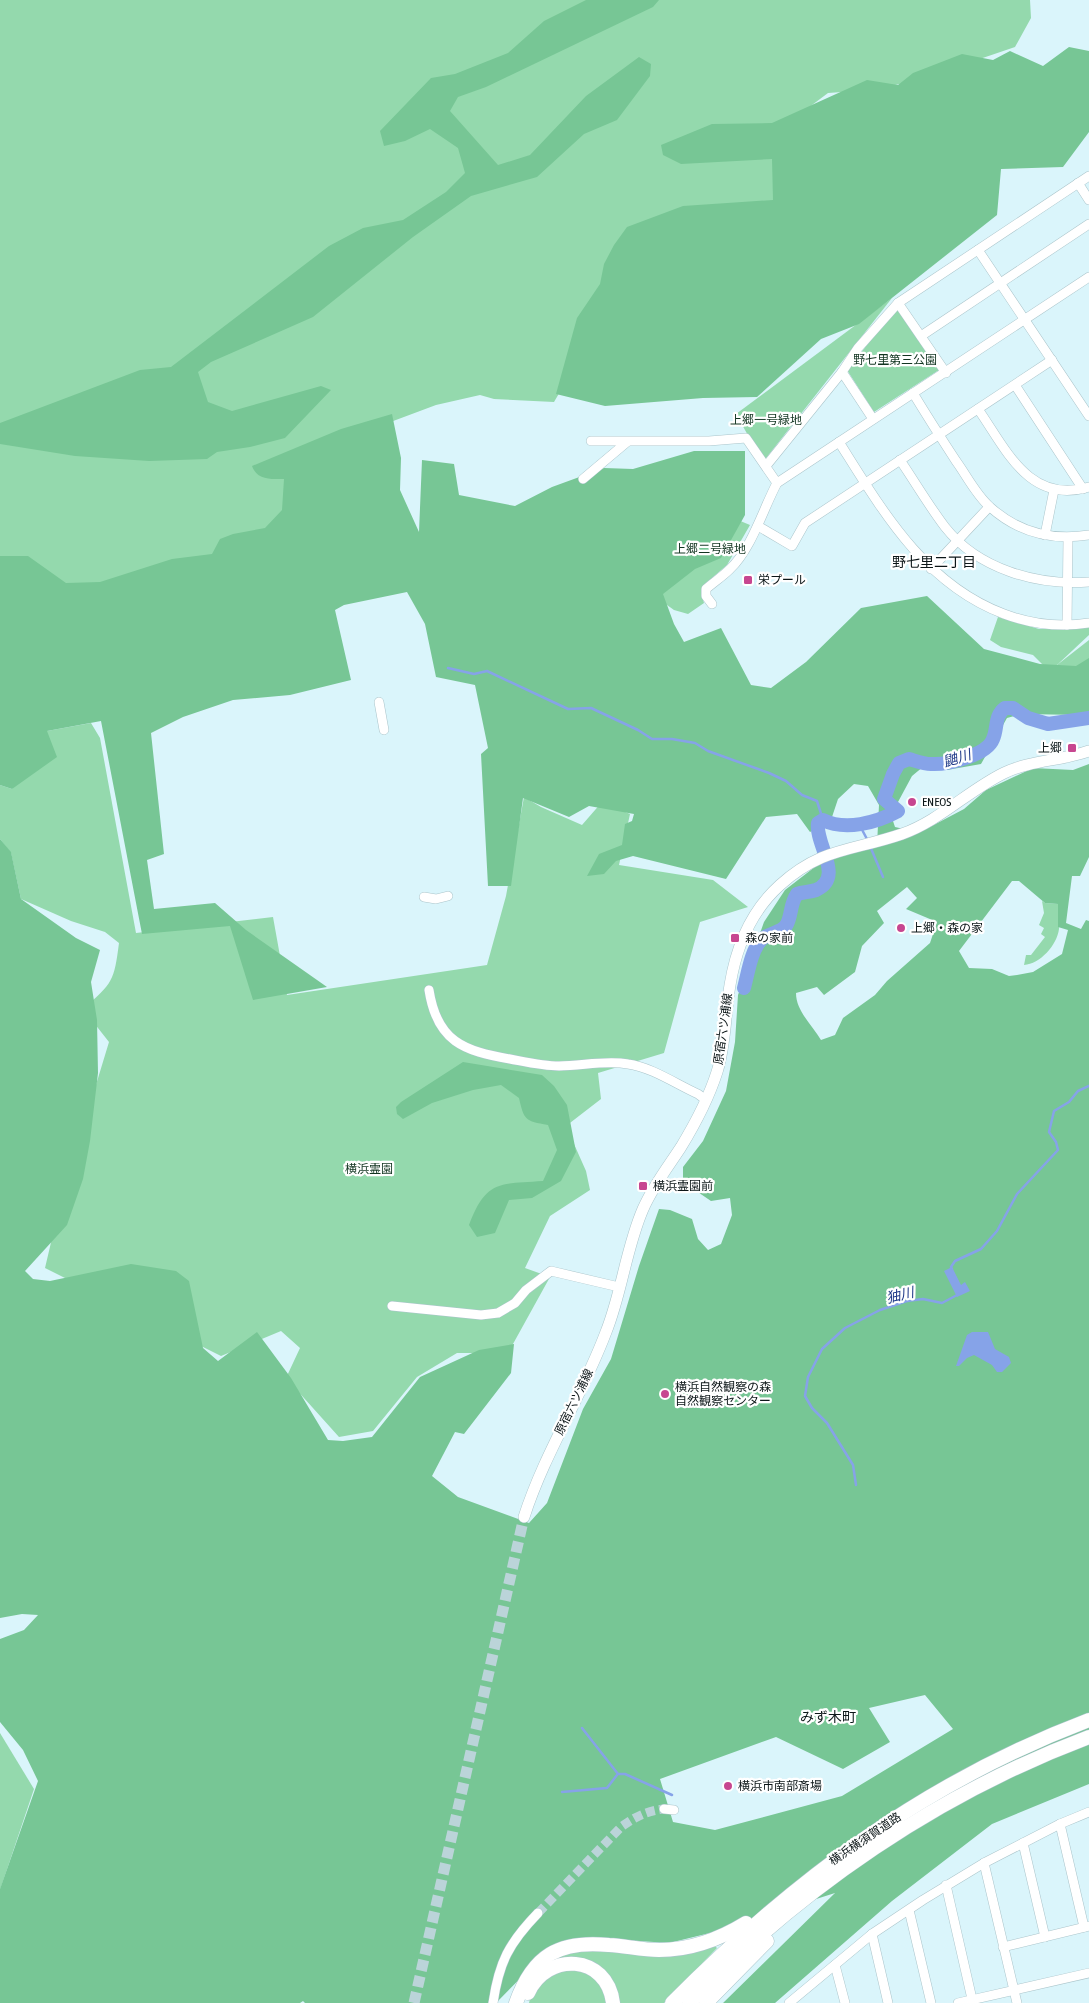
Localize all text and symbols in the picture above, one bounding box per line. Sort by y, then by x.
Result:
park label: 野七里第三公園 [853,353,937,367]
park label: 上郷一号緑地 [730,413,802,427]
park label: 上郷二号緑地 [674,542,746,556]
district label: 野七里二丁目 [892,554,976,570]
place label: 栄プール [758,573,806,587]
marker: 栄プール [742,574,754,586]
place label: 上郷 [1038,741,1062,755]
marker: 上郷 [1066,742,1078,754]
water label: 鼬川 [941,746,975,770]
place label: ENEOS [922,795,951,809]
marker: ENEOS [906,796,918,808]
place label: 上郷・森の家 [911,921,983,935]
marker: 上郷・森の家 [895,922,907,934]
place label: 森の家前 [745,931,793,945]
marker: 森の家前 [729,932,741,944]
street label: 原宿六ツ浦線 [711,992,735,1066]
park label: 横浜霊園 [345,1162,393,1176]
place label: 横浜霊園前 [653,1179,713,1193]
marker: 横浜霊園前 [637,1180,649,1192]
water label: 㹨川 [885,1284,917,1306]
street label: 原宿六ツ浦線 [552,1367,596,1437]
place label: 横浜自然観察の森 自然観察センター [675,1380,771,1408]
marker: 横浜自然観察の森 自然観察センター [659,1388,671,1400]
district label: みず木町 [800,1709,856,1725]
place label: 横浜市南部斎場 [738,1779,822,1793]
marker: 横浜市南部斎場 [722,1780,734,1792]
street label: 横浜横須賀道路 [826,1810,904,1868]

